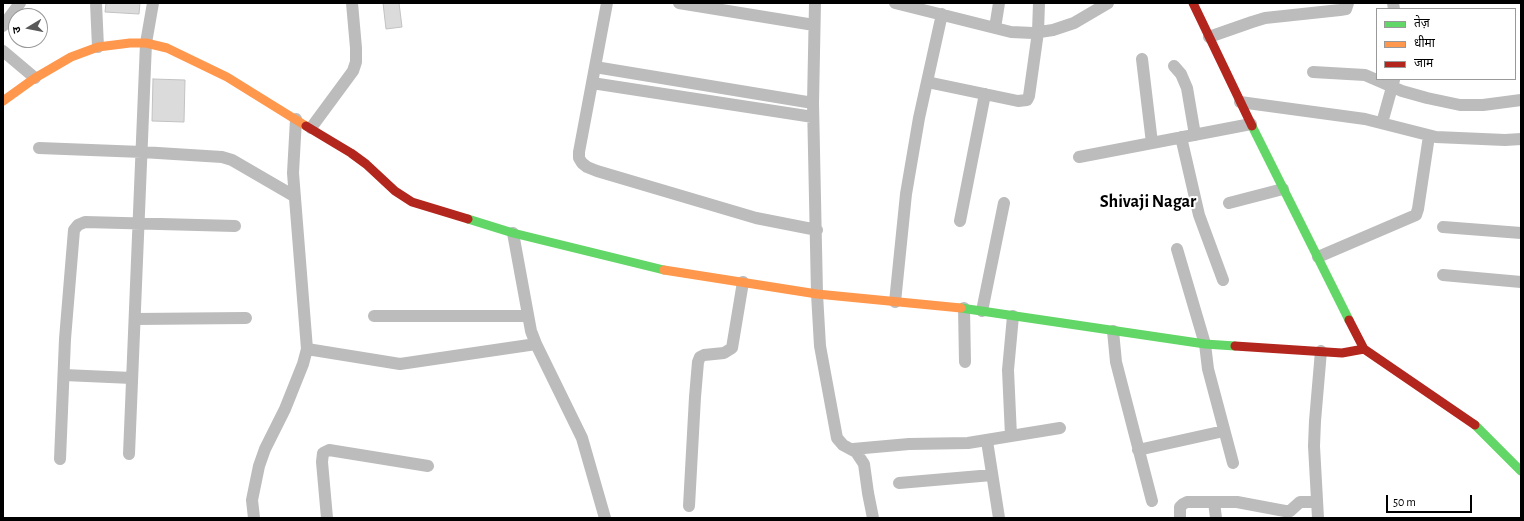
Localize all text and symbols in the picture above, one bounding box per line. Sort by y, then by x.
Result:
north arrow [8,8,48,48]
legend [1376,8,1516,80]
text: तेज़ [1414,17,1430,29]
text: उ [11,26,23,34]
text: धीमा [1414,37,1435,49]
text: जाम [1414,57,1433,69]
district label: Shivaji Nagar [1100,191,1196,213]
scale bar [1388,487,1474,513]
text: 50 m [1393,496,1416,508]

